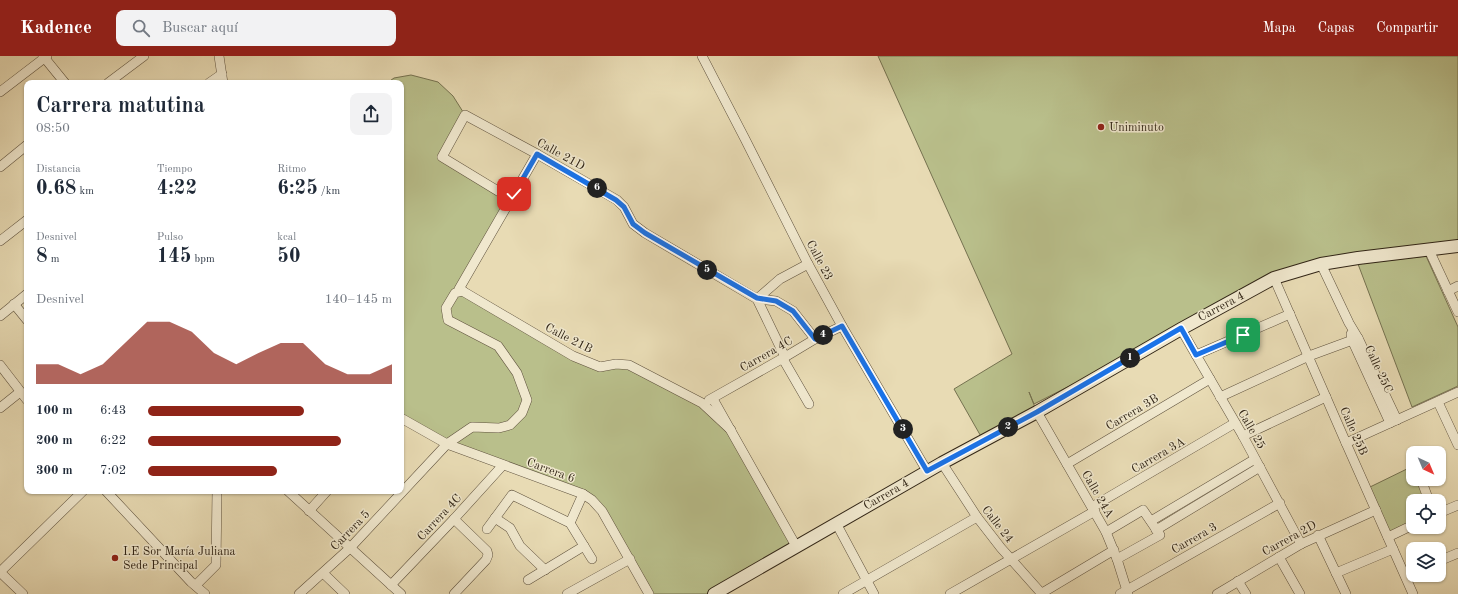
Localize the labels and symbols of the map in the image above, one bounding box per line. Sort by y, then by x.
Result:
marker: Uniminuto [1096,122,1106,132]
place label: Uniminuto [1109,122,1164,134]
street label: Calle 21D [535,137,586,173]
pin [497,177,531,211]
pin: 6 [587,178,607,198]
street label: Calle 23 [804,239,835,282]
pin: 5 [697,260,717,280]
street label: Carrera 4 [1196,290,1247,324]
pin [1226,318,1260,352]
street label: Calle 21B [543,322,594,356]
pin: 4 [813,325,833,345]
street label: Carrera 4C [738,335,795,375]
street label: Calle 25C [1362,343,1395,395]
pin: 1 [1120,348,1140,368]
street label: Carrera 3B [1104,393,1161,433]
street label: Calle 25B [1337,405,1370,457]
street label: Calle 25 [1235,407,1268,451]
pin: 2 [998,417,1018,437]
pin: 3 [893,419,913,439]
street label: Carrera 3A [1130,436,1187,476]
north arrow [1406,446,1446,486]
street label: Carrera 6 [525,457,576,485]
street label: Calle 24A [1079,469,1115,520]
street label: Carrera 4 [862,477,911,513]
street label: Carrera 4C [415,492,464,543]
street label: Calle 24 [979,504,1015,545]
street label: Carrera 5 [328,508,373,553]
street label: Carrera 2D [1260,519,1319,559]
street label: Carrera 3 [1170,521,1219,557]
place label: I.E Sor María Juliana Sede Principal [123,546,236,572]
marker: I.E Sor María Juliana Sede Principal [110,553,120,563]

